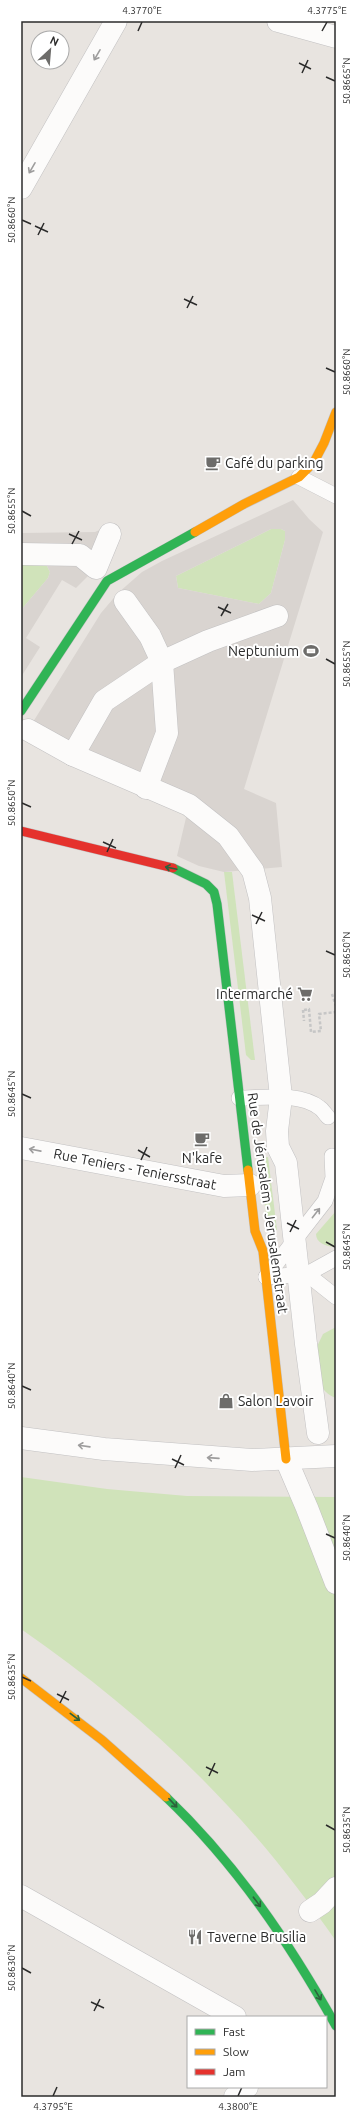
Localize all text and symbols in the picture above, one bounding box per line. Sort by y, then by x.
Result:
text: 4.3770°E [122,5,162,16]
text: 4.3775°E [307,5,347,16]
north arrow [30,30,70,70]
text: N [48,34,61,48]
one-way arrow [93,49,101,61]
text: 50.8665°N [341,58,352,104]
one-way arrow [28,162,36,174]
text: 50.8660°N [6,197,17,243]
text: 50.8660°N [341,349,352,395]
cafe icon: Café du parking [204,454,222,472]
place label: Café du parking [225,455,324,471]
text: 50.8655°N [6,488,17,534]
text: 50.8655°N [341,641,352,687]
sports icon: Neptunium [302,642,320,660]
place label: Neptunium [228,643,299,659]
text: 50.8650°N [6,780,17,826]
one-way arrow [165,863,178,871]
text: 50.8650°N [341,932,352,978]
supermarket icon: Intermarché [296,985,314,1003]
place label: Intermarché [216,986,293,1002]
text: 50.8645°N [6,1071,17,1117]
street label: Rue de Jérusalem - Jerusalemstraat [245,1091,292,1315]
cafe icon: N'kafe [193,1130,211,1148]
street label: Rue Teniers - Teniersstraat [52,1145,218,1193]
one-way arrow [29,1146,42,1154]
place label: N'kafe [182,1150,222,1166]
one-way arrow [311,1207,320,1218]
text: 50.8645°N [341,1224,352,1270]
text: 50.8640°N [6,1363,17,1409]
shop icon: Salon Lavoir [217,1392,235,1410]
place label: Salon Lavoir [238,1393,314,1409]
one-way arrow [78,1442,91,1450]
one-way arrow [207,1454,220,1461]
text: 50.8640°N [341,1515,352,1561]
text: 50.8635°N [6,1654,17,1700]
one-way arrow [69,1713,80,1722]
one-way arrow [168,1798,177,1808]
text: 50.8635°N [341,1807,352,1853]
one-way arrow [253,1896,261,1907]
restaurant icon: Taverne Brusilia [186,1928,204,1946]
place label: Taverne Brusilia [207,1929,306,1945]
text: 50.8630°N [6,1945,17,1991]
one-way arrow [314,1989,322,2000]
legend [187,2016,327,2088]
text: Fast [223,2025,245,2038]
text: Slow [223,2045,249,2058]
text: Jam [223,2065,245,2078]
text: 4.3795°E [33,2101,73,2112]
text: 4.3800°E [218,2101,258,2112]

